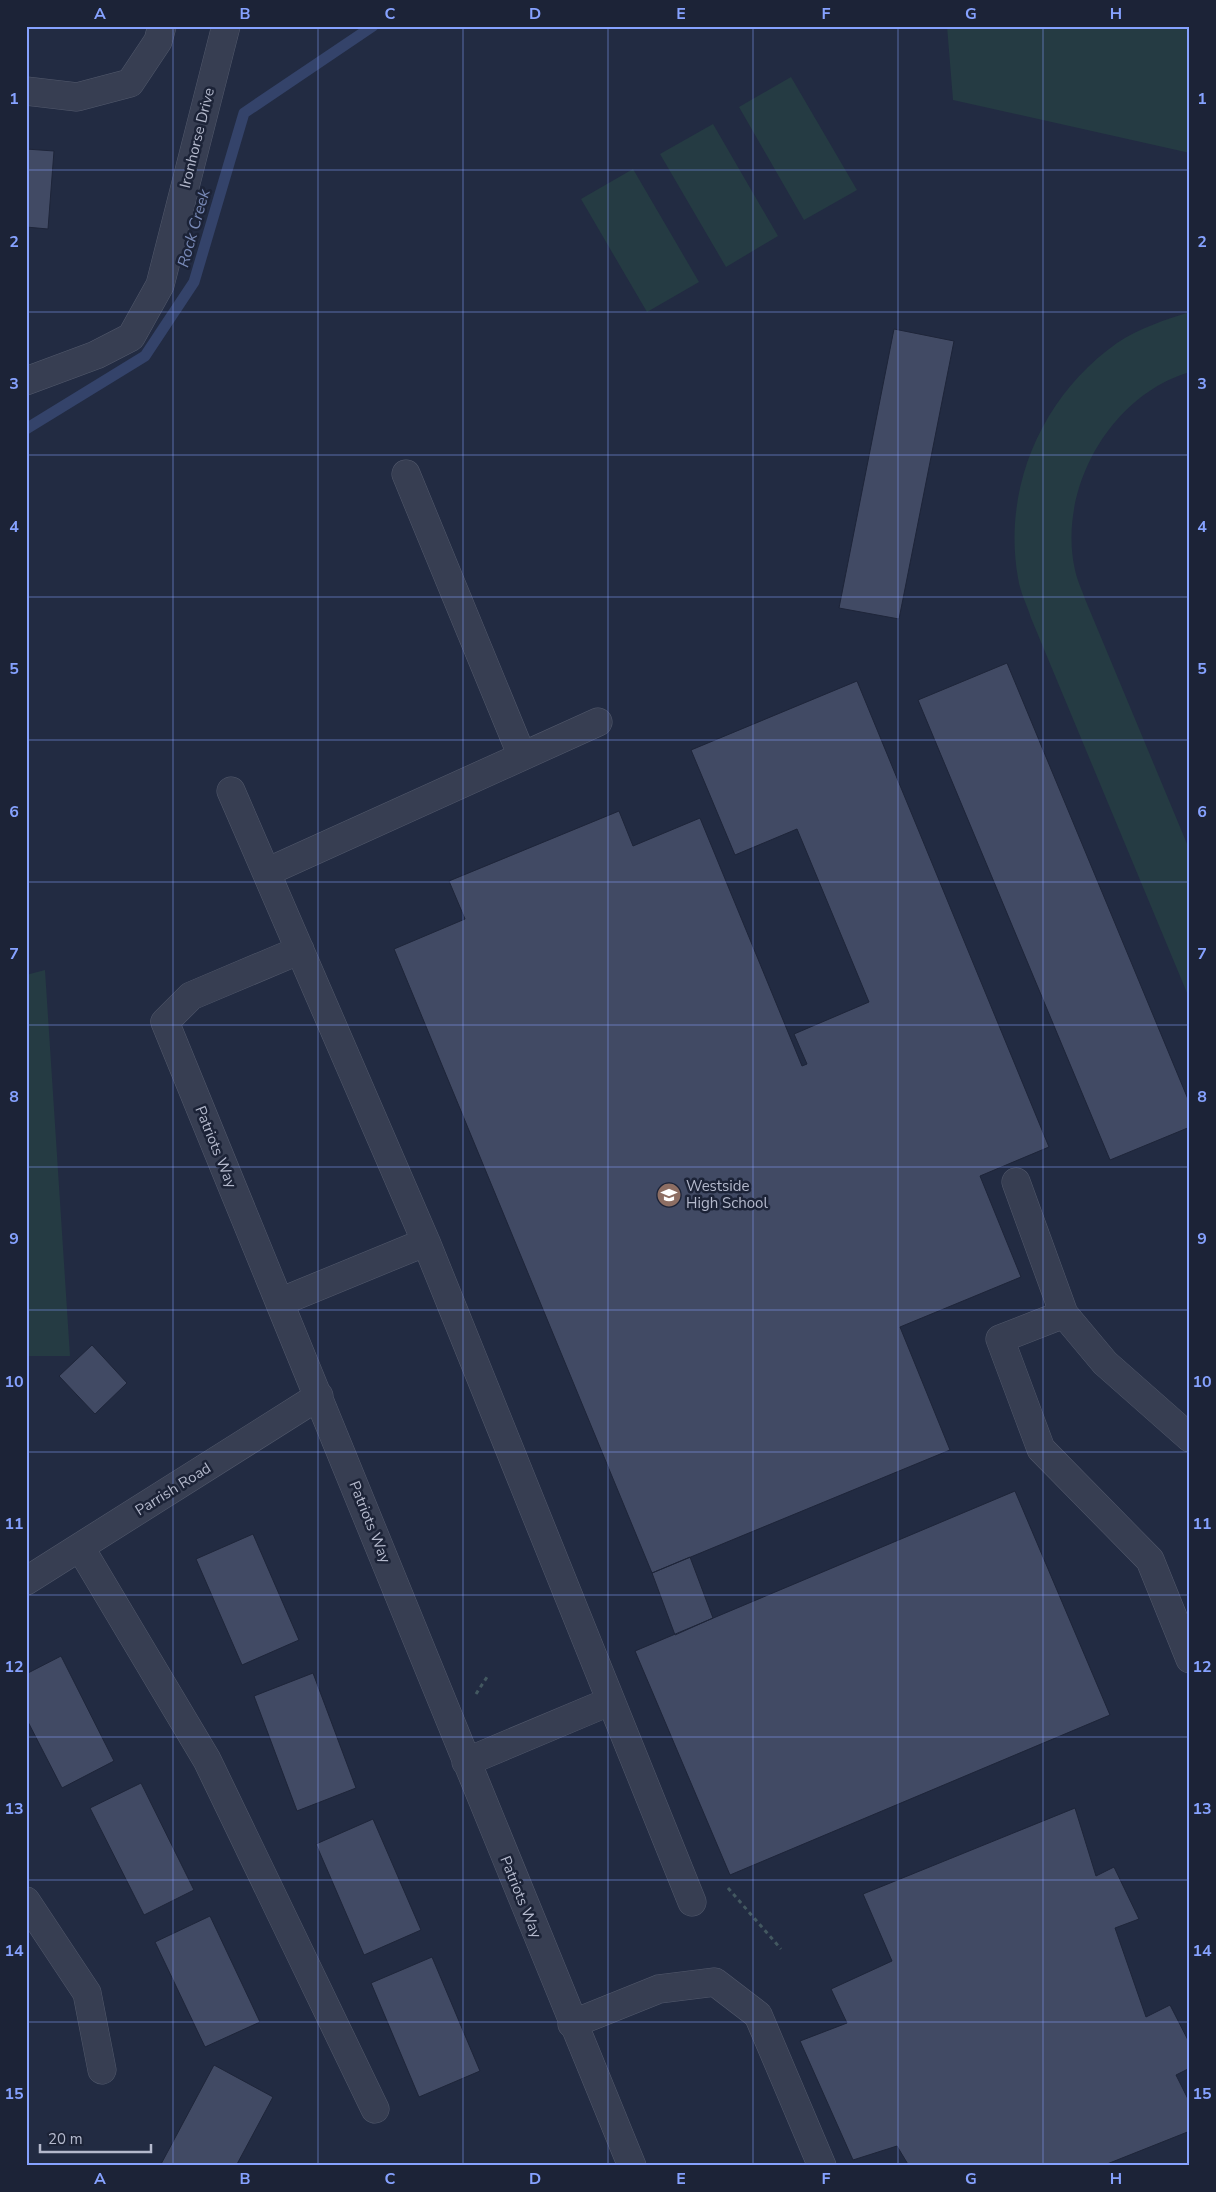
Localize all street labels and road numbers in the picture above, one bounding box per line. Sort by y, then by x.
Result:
street label: Ironhorse Drive [175,86,219,190]
street label: Patriots Way [190,1103,242,1191]
street label: Parrish Road [131,1458,215,1520]
street label: Patriots Way [344,1478,396,1566]
street label: Patriots Way [495,1853,547,1941]

